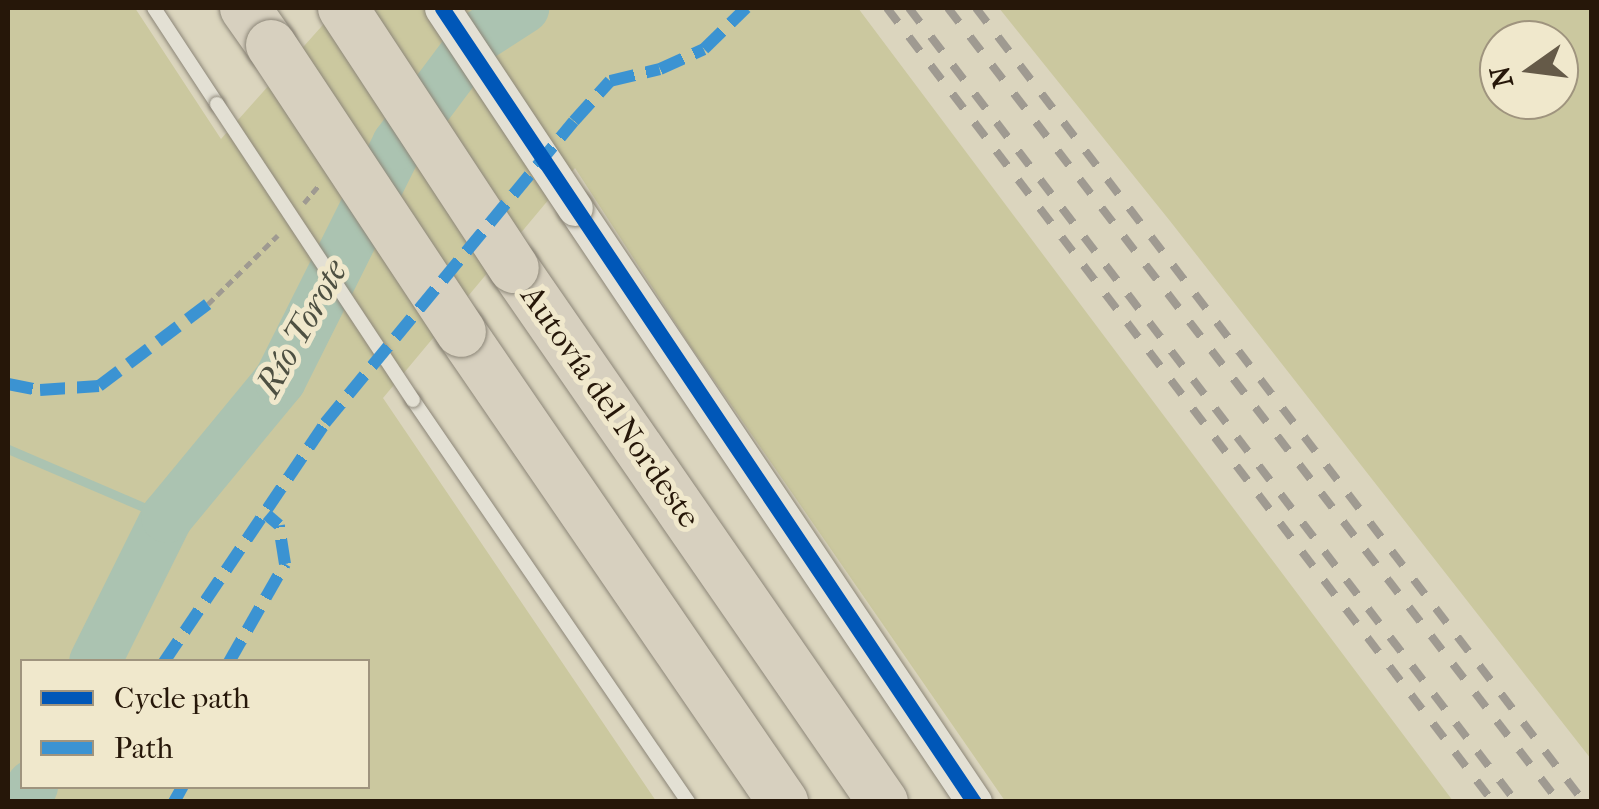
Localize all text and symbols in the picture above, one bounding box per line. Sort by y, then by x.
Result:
north arrow [1479,20,1579,120]
text: N [1483,63,1520,91]
water label: Río Torote [248,253,356,403]
street label: Autovía del Nordeste [512,279,708,535]
legend [20,659,370,789]
text: Cycle path [114,681,250,716]
text: Path [114,731,173,766]

